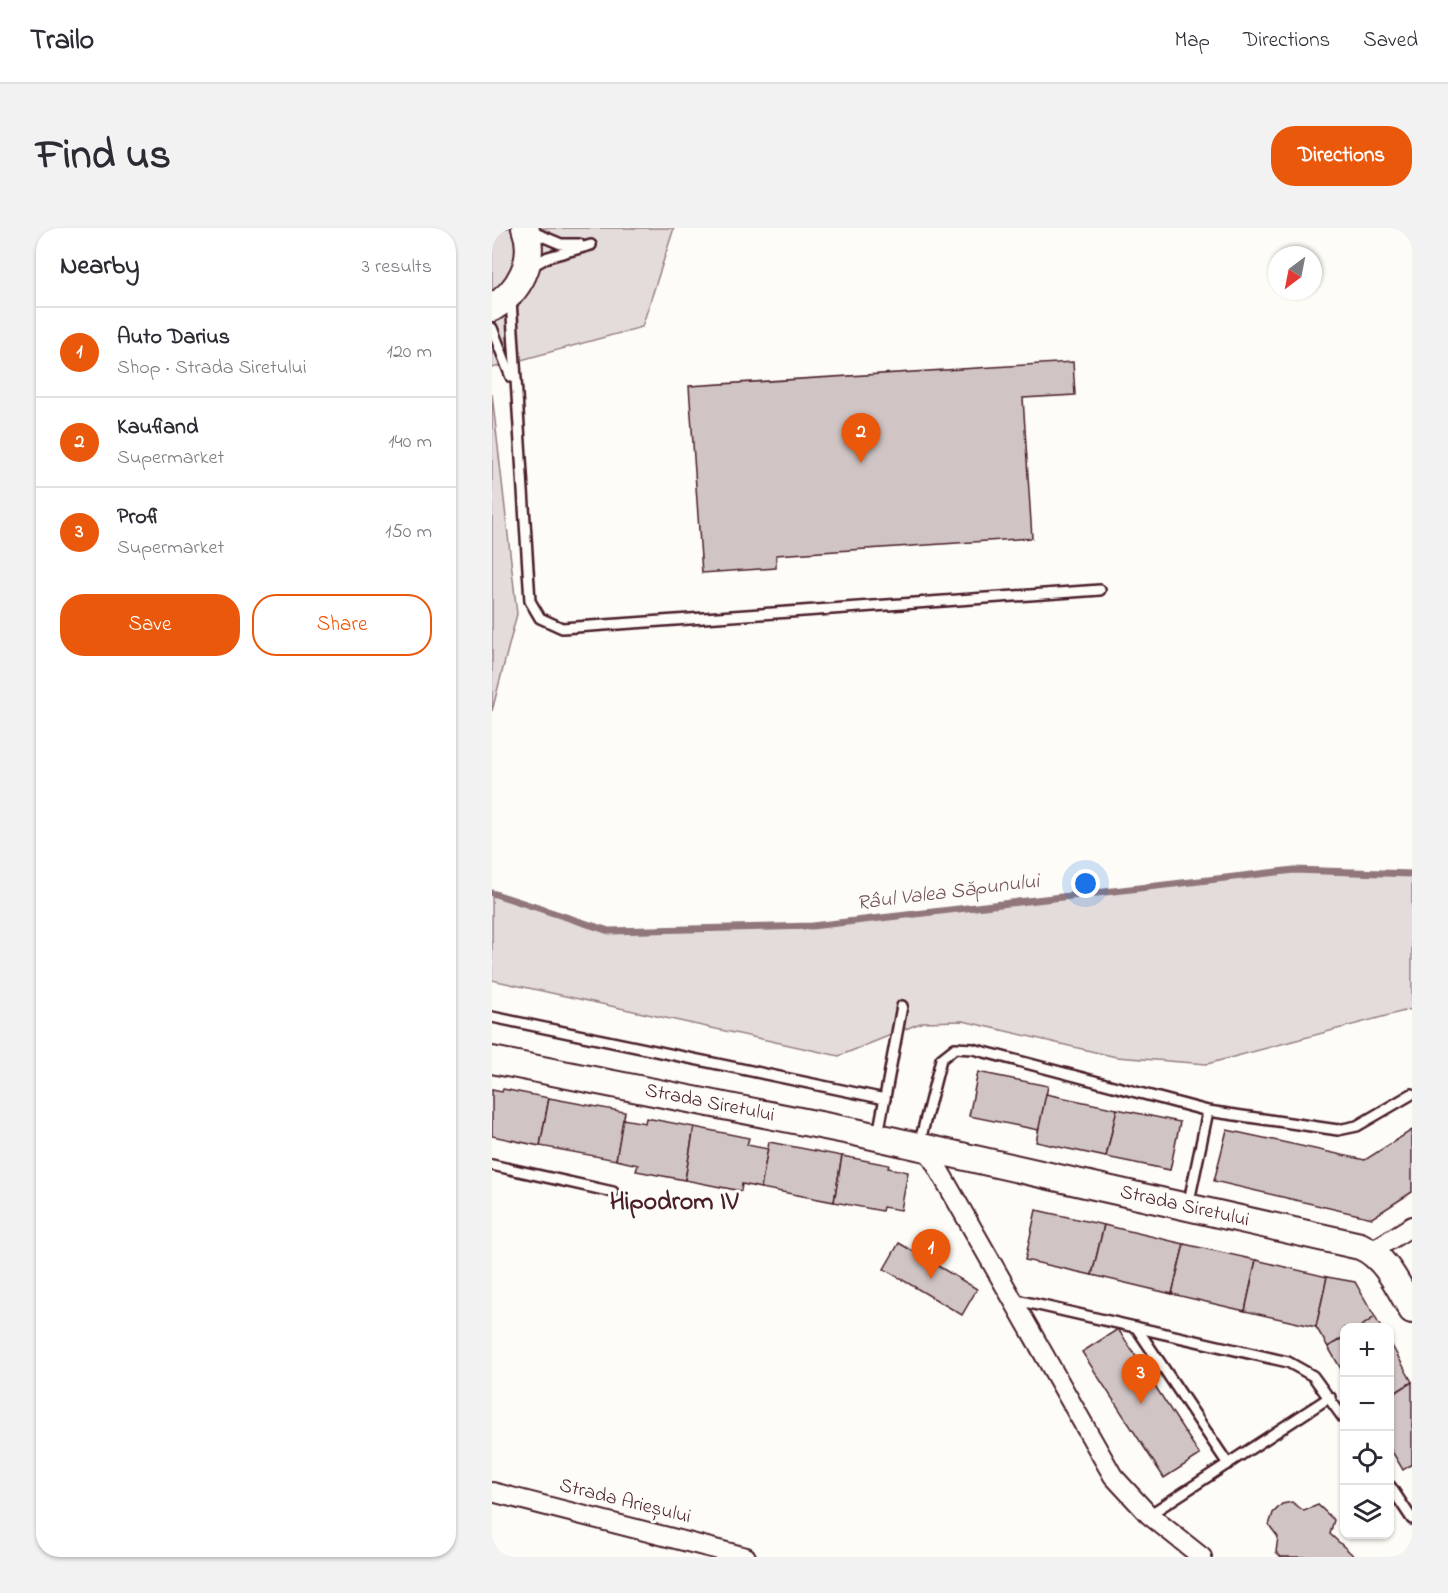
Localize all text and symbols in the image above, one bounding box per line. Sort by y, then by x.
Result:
text: Trailo [30,21,94,62]
text: Map [1174,26,1210,56]
text: Directions [1243,26,1330,56]
text: Saved [1363,26,1418,56]
text: Find us [36,126,171,187]
button: Directions [1271,126,1412,186]
north arrow [1268,246,1322,300]
text: Nearby [60,248,139,286]
text: 3 results [362,253,432,282]
text: Auto Darius [117,322,230,354]
text: 1 [76,338,83,367]
text: 120 m [387,338,432,367]
text: Shop · Strada Siretului [117,354,307,383]
text: Kaufland [117,412,198,444]
pin: 2 [842,414,880,463]
text: 2 [75,428,84,457]
text: 140 m [388,428,432,457]
text: Supermarket [117,444,224,473]
text: Profi [117,502,161,534]
text: 3 [75,518,84,547]
text: 150 m [385,518,432,547]
text: Supermarket [117,534,224,563]
button: Save [60,594,240,656]
button: Share [252,594,432,656]
water label: Râul Valea Săpunului [855,867,1043,919]
your location [1071,869,1100,898]
street label: Strada Siretului [642,1076,777,1130]
street label: Strada Siretului [1117,1178,1252,1235]
district label: Hipodrom IV [610,1184,739,1222]
pin: 1 [912,1230,950,1279]
map controls [1340,1323,1394,1539]
button: + [1340,1323,1394,1377]
pin: 3 [1122,1354,1160,1404]
button: − [1340,1377,1394,1431]
button: locate [1340,1431,1394,1485]
street label: Strada Arieșului [556,1472,694,1532]
button: layers [1340,1485,1394,1539]

